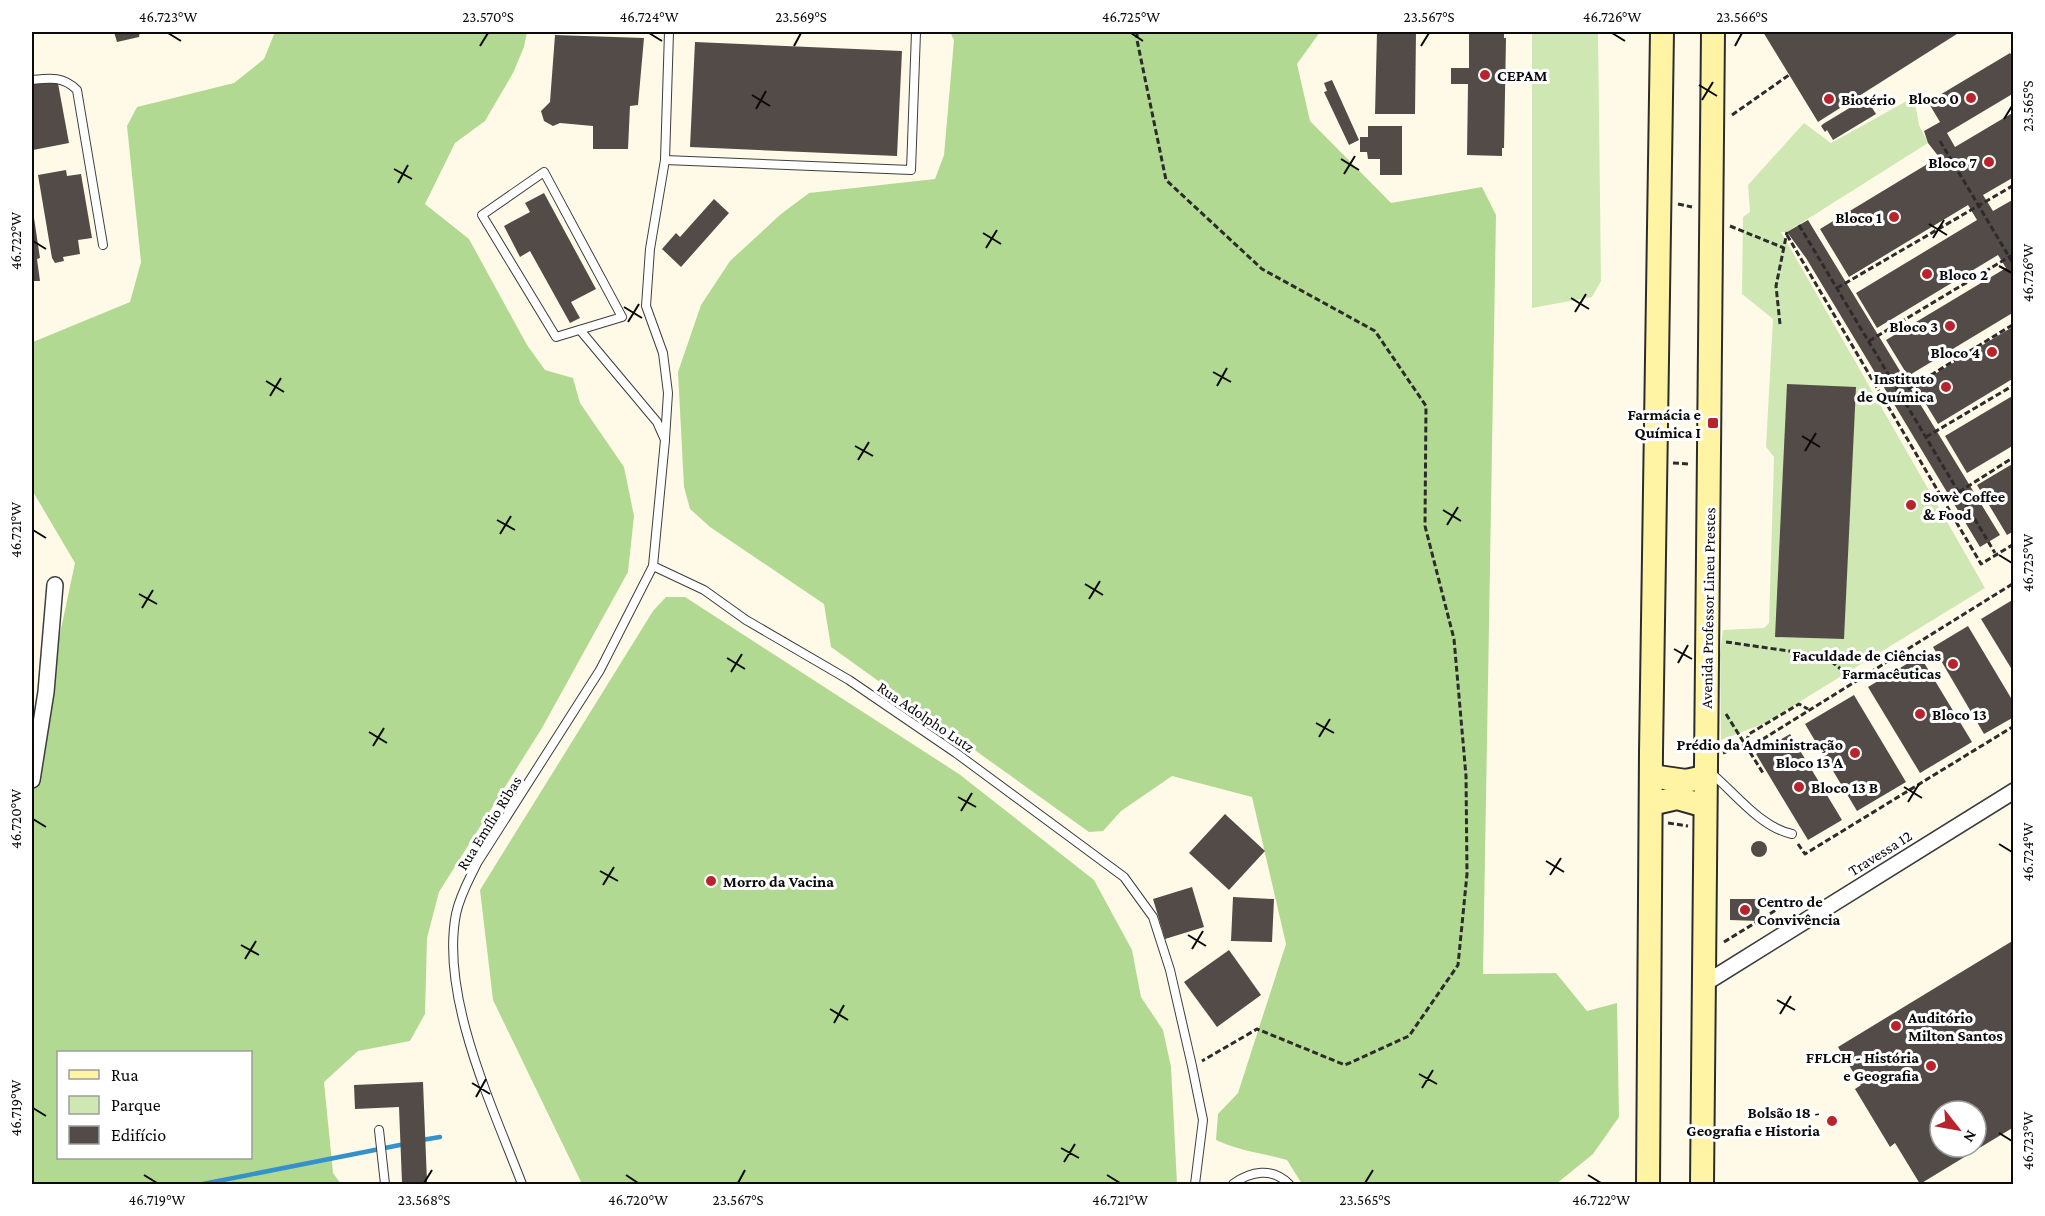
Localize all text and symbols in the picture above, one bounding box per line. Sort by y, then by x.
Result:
text: 46.723°W [139,9,197,25]
text: 23.570°S [462,9,514,25]
text: 46.724°W [620,9,679,25]
text: 23.569°S [775,9,827,25]
text: 46.725°W [1102,9,1160,25]
text: 23.567°S [1404,9,1454,25]
text: 46.726°W [1583,9,1641,25]
text: 23.566°S [1716,9,1768,25]
place label: CEPAM [1497,67,1547,84]
marker: CEPAM [1478,68,1492,82]
text: 23.565°S [2020,80,2036,132]
place label: Bloco 0 [1908,90,1959,107]
place label: Biotério [1841,91,1896,108]
marker: Bloco 0 [1964,91,1978,105]
marker: Biotério [1822,92,1836,106]
place label: Bloco 7 [1928,154,1977,171]
marker: Bloco 7 [1982,155,1996,169]
place label: Bloco 1 [1835,209,1882,226]
marker: Bloco 1 [1887,210,1901,224]
text: 46.722°W [8,212,24,270]
text: 46.726°W [2020,244,2036,302]
place label: Bloco 2 [1939,266,1988,283]
marker: Bloco 2 [1920,267,1934,281]
place label: Bloco 3 [1889,318,1938,335]
marker: Bloco 3 [1943,319,1957,333]
place label: Bloco 4 [1930,344,1980,361]
marker: Bloco 4 [1985,345,1999,359]
place label: Instituto de Química [1857,370,1934,405]
marker: Instituto de Química [1939,380,1953,394]
place label: Farmácia e Química I [1627,406,1702,441]
marker: Farmácia e Química I [1706,416,1720,430]
place label: Sowè Coffee & Food [1923,488,2006,523]
marker: Sowè Coffee & Food [1904,498,1918,512]
text: 46.721°W [8,502,24,558]
street label: Avenida Professor Lineu Prestes [1698,507,1718,709]
text: 46.725°W [2020,534,2036,592]
place label: Faculdade de Ciências Farmacêuticas [1792,647,1941,682]
marker: Faculdade de Ciências Farmacêuticas [1946,657,1960,671]
street label: Rua Adolpho Lutz [874,678,978,757]
place label: Bloco 13 [1932,706,1987,723]
marker: Bloco 13 [1913,707,1927,721]
place label: Prédio da Administração Bloco 13 A [1677,736,1843,771]
marker: Prédio da Administração Bloco 13 A [1848,746,1862,760]
street label: Rua Emílio Ribas [453,773,525,873]
place label: Bloco 13 B [1811,779,1878,796]
marker: Bloco 13 B [1792,780,1806,794]
text: 46.720°W [8,789,24,849]
text: 46.724°W [2020,822,2036,881]
street label: Travessa 12 [1845,827,1915,879]
place label: Morro da Vacina [723,873,834,890]
marker: Morro da Vacina [704,874,718,888]
place label: Centro de Convivência [1757,893,1841,928]
marker: Centro de Convivência [1738,903,1752,917]
place label: Auditório Milton Santos [1907,1009,2003,1044]
marker: Auditório Milton Santos [1889,1019,1903,1033]
place label: FFLCH - História e Geografia [1806,1049,1919,1084]
legend [57,1051,252,1159]
marker: FFLCH - História e Geografia [1924,1059,1938,1073]
text: Rua [111,1065,139,1085]
text: 46.719°W [8,1079,24,1136]
text: Parque [111,1095,161,1115]
north arrow [1928,1099,1988,1159]
place label: Bolsão 18 - Geografia e Historia [1686,1104,1820,1139]
text: 46.723°W [2020,1112,2036,1170]
marker: Bolsão 18 - Geografia e Historia [1825,1114,1839,1128]
text: Edifício [111,1125,166,1145]
text: N [1960,1127,1981,1146]
text: 46.719°W [129,1192,186,1208]
text: 23.568°S [398,1192,450,1208]
text: 46.720°W [608,1192,668,1208]
text: 23.567°S [713,1192,763,1208]
text: 46.721°W [1092,1192,1148,1208]
text: 23.565°S [1339,1192,1391,1208]
text: 46.722°W [1572,1192,1630,1208]

